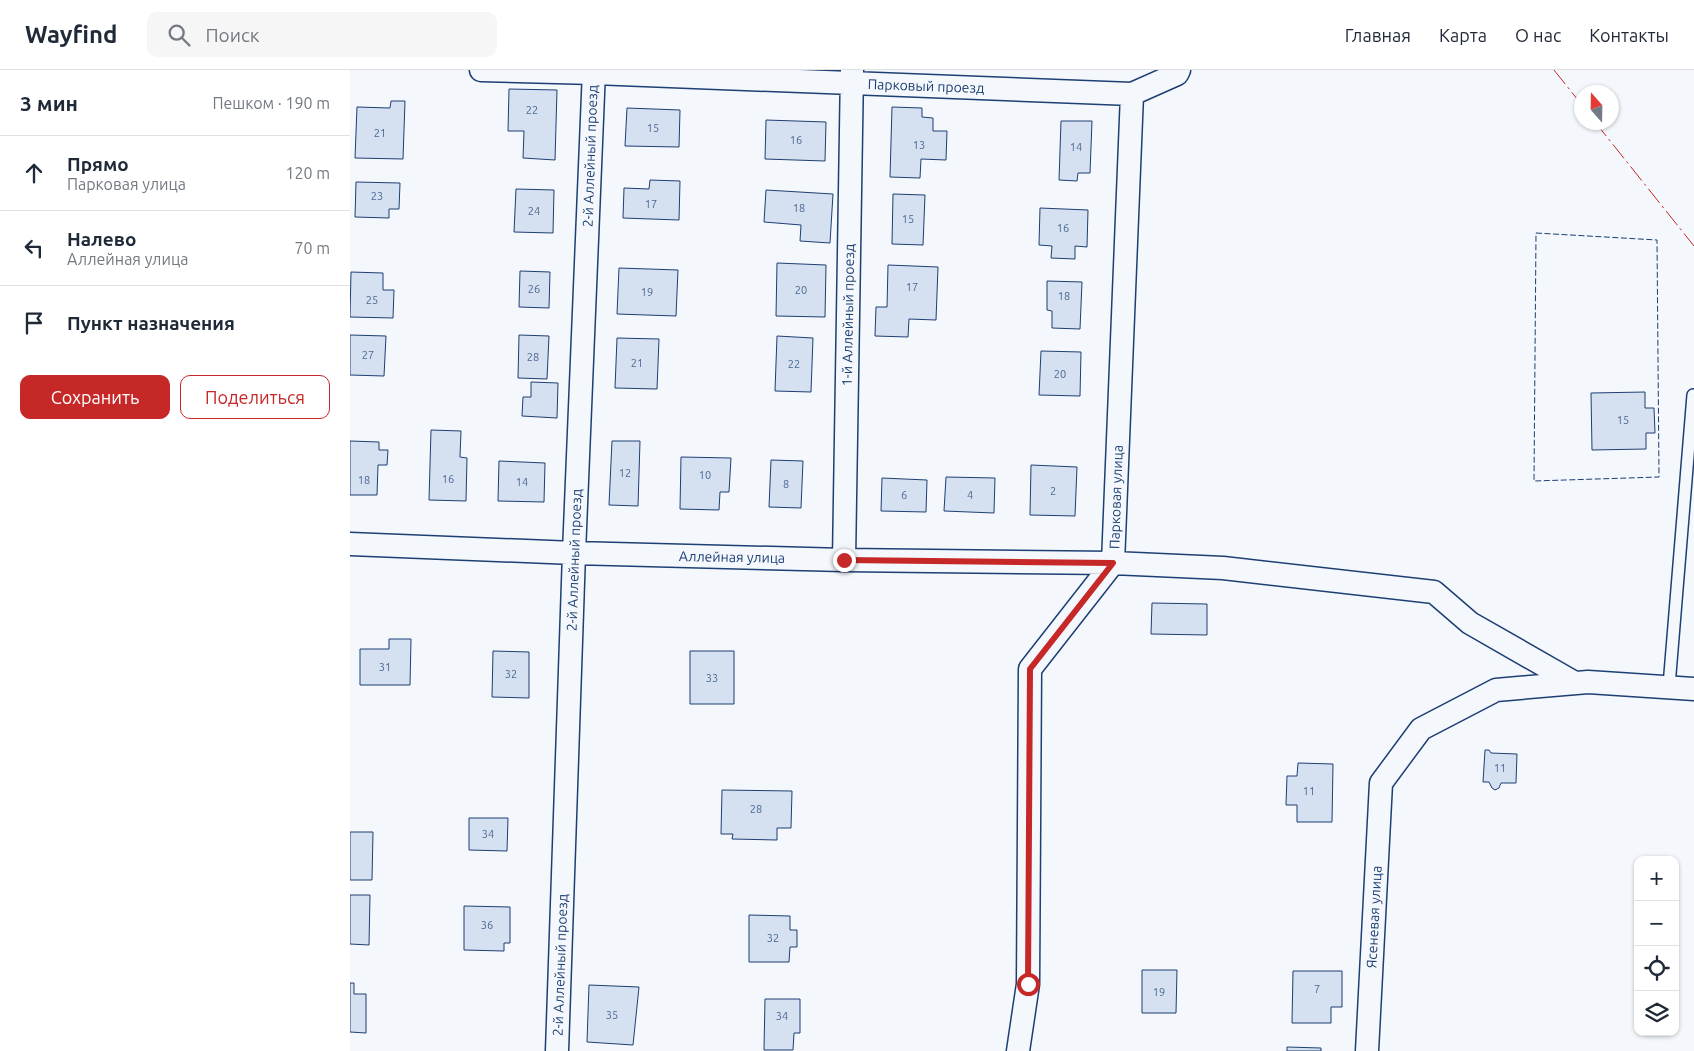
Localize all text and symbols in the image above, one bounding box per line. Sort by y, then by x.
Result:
search box [147,12,497,57]
text: Wayfind [25,21,117,48]
icon: search [165,21,193,49]
text: Поиск [205,24,260,46]
text: Главная [1345,25,1411,45]
text: Карта [1439,25,1487,45]
text: О нас [1515,25,1561,45]
text: Контакты [1589,25,1669,45]
street label: Парковый проезд [867,76,985,96]
street label: 2-й Аллейный проезд [580,85,600,227]
north arrow [1574,85,1619,130]
text: 3 мин [20,91,78,115]
text: Пешком · 190 m [212,94,330,112]
house number: 22 [526,104,538,116]
house number: 15 [647,122,659,134]
house number: 21 [374,127,386,139]
house number: 16 [790,134,802,146]
house number: 13 [913,139,925,151]
house number: 14 [1070,141,1082,153]
text: Прямо [67,153,129,175]
icon: ahead [20,159,48,187]
text: 120 m [285,164,330,182]
text: Парковая улица [67,175,186,193]
house number: 23 [371,190,383,202]
house number: 17 [645,198,657,210]
house number: 18 [793,202,805,214]
house number: 24 [528,205,540,217]
house number: 15 [902,213,914,225]
house number: 16 [1057,222,1069,234]
text: Налево [67,228,136,250]
icon: left [20,234,48,262]
text: 70 m [294,239,330,257]
street label: 1-й Аллейный проезд [839,244,857,386]
text: Аллейная улица [67,250,188,268]
house number: 17 [906,281,918,293]
house number: 26 [528,283,540,295]
house number: 20 [795,284,807,296]
house number: 19 [641,286,653,298]
house number: 18 [1058,290,1070,302]
house number: 25 [366,294,378,306]
icon: arrive [20,309,48,337]
text: Пункт назначения [67,312,235,334]
house number: 27 [362,349,374,361]
house number: 28 [527,351,539,363]
house number: 21 [631,357,643,369]
house number: 22 [788,358,800,370]
house number: 20 [1054,368,1066,380]
button: Сохранить [20,375,170,419]
button: Поделиться [180,375,330,419]
house number: 15 [1617,414,1629,426]
street label: Парковая улица [1106,445,1126,549]
house number: 12 [619,467,631,479]
house number: 10 [699,469,711,481]
house number: 16 [442,473,454,485]
house number: 18 [358,474,370,486]
house number: 14 [516,476,528,488]
house number: 8 [783,478,789,490]
house number: 2 [1050,485,1056,497]
street label: 2-й Аллейный проезд [564,489,584,631]
house number: 6 [901,489,907,501]
house number: 4 [967,489,973,501]
street label: Аллейная улица [679,548,785,566]
route end [833,549,856,572]
house number: 31 [379,661,391,673]
house number: 32 [505,668,517,680]
house number: 33 [706,672,718,684]
house number: 11 [1494,762,1506,774]
house number: 11 [1303,785,1315,797]
house number: 28 [750,803,762,815]
house number: 34 [482,828,494,840]
map controls [1634,856,1679,1036]
button: + [1634,856,1679,901]
street label: Ясеневая улица [1363,865,1385,969]
street label: 2-й Аллейный проезд [550,894,570,1036]
button: − [1634,901,1679,946]
house number: 36 [481,919,493,931]
house number: 32 [767,932,779,944]
button: locate [1634,946,1679,991]
route start [1017,973,1040,996]
house number: 7 [1314,983,1320,995]
house number: 19 [1153,986,1165,998]
button: layers [1634,991,1679,1036]
house number: 35 [606,1009,618,1021]
house number: 34 [776,1010,788,1022]

